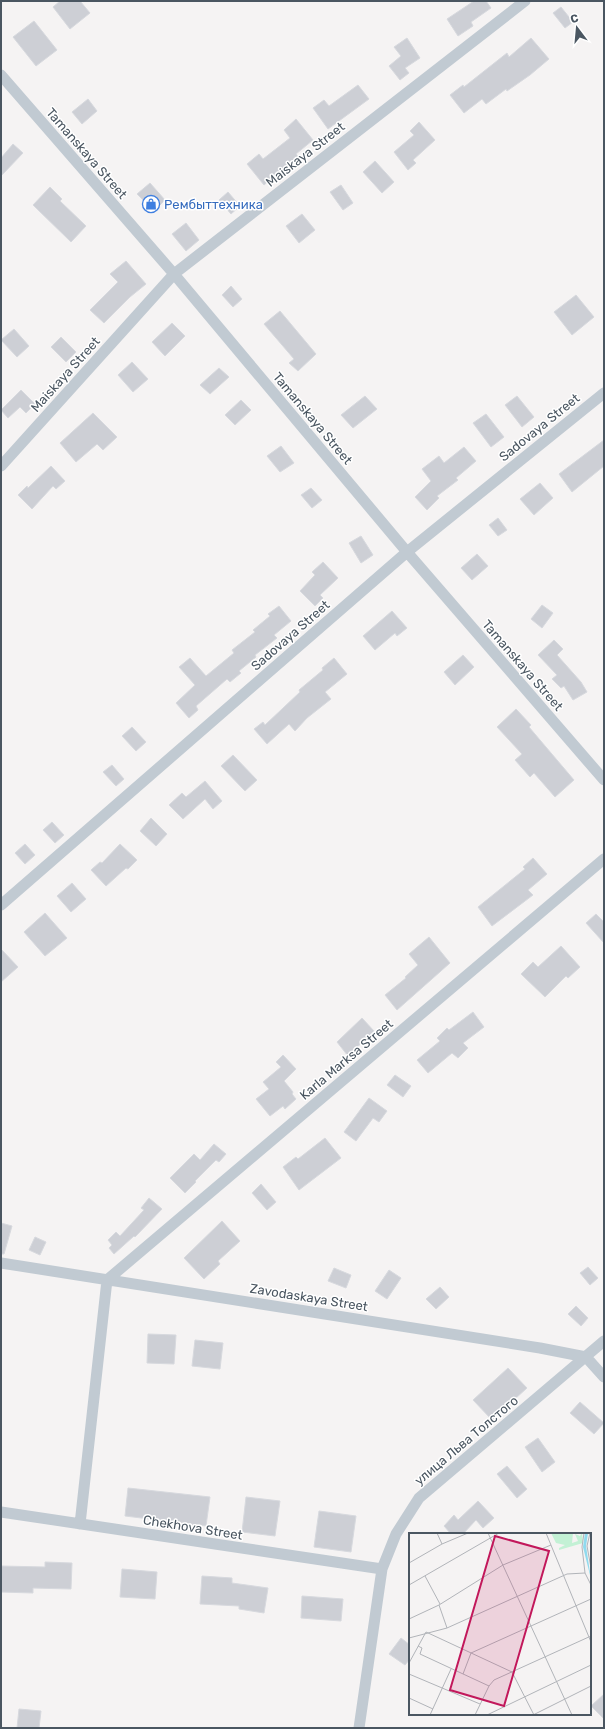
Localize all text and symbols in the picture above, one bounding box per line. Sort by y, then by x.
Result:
north arrow [557,8,597,48]
text: С [569,11,580,26]
street label: Tamanskaya Street [43,105,130,202]
street label: Maiskaya Street [263,119,348,190]
shop icon: Рембыттехника [141,194,161,214]
place label: Рембыттехника [164,197,263,212]
street label: Maiskaya Street [28,334,103,415]
street label: Tamanskaya Street [270,369,355,467]
street label: Sadovaya Street [496,390,583,464]
street label: Sadovaya Street [248,597,333,674]
street label: Tamanskaya Street [479,617,566,714]
street label: Karla Marksa Street [297,1016,396,1103]
street label: Zavodaskaya Street [249,1281,369,1314]
street label: улица Льва Толстого [412,1393,521,1488]
street label: Chekhova Street [142,1512,244,1543]
inset map [409,1533,591,1715]

